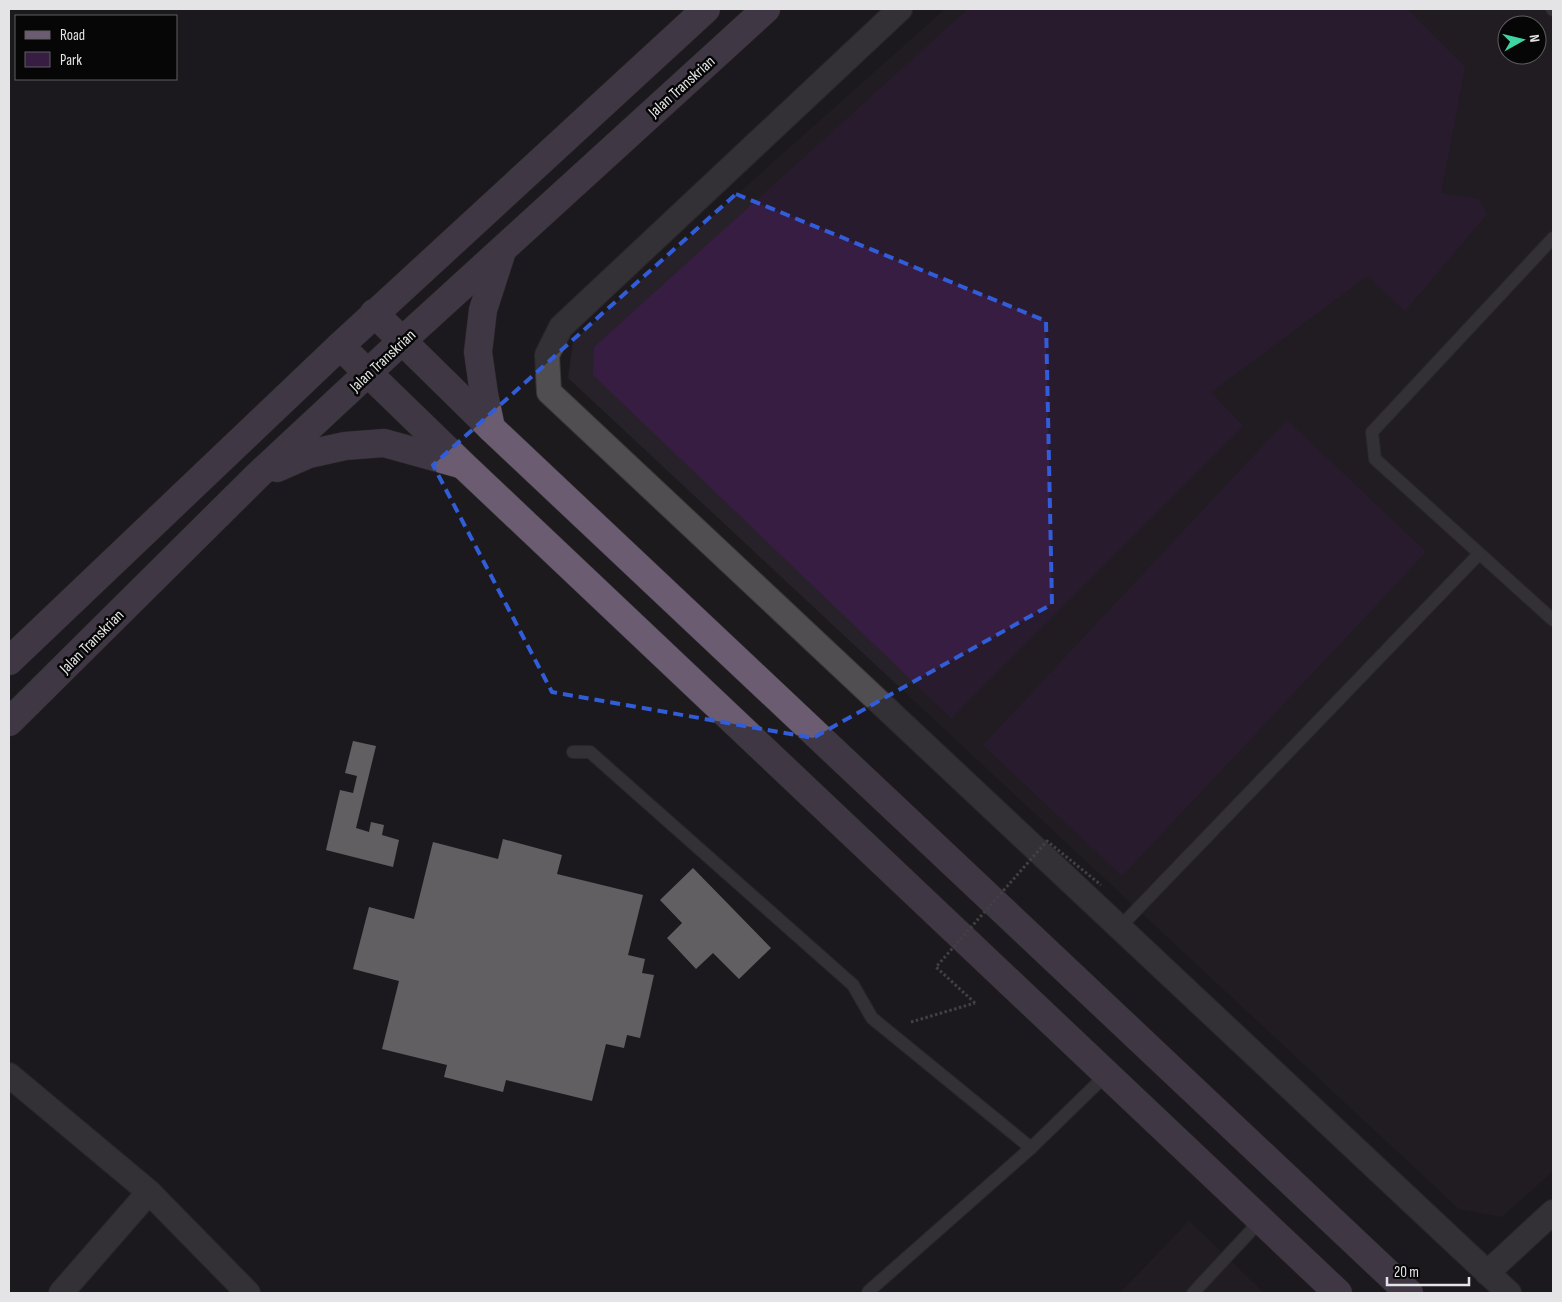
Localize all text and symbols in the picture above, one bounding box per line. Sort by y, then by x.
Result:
legend [15,15,178,80]
north arrow [1497,15,1547,65]
text: Road [60,26,85,45]
text: N [1525,33,1543,43]
text: Park [60,51,82,70]
street label: Jalan Transkrian [644,52,719,123]
street label: Jalan Transkrian [345,326,420,397]
street label: Jalan Transkrian [55,606,128,679]
scale bar [1387,1254,1470,1286]
text: 20 m [1394,1263,1419,1282]

